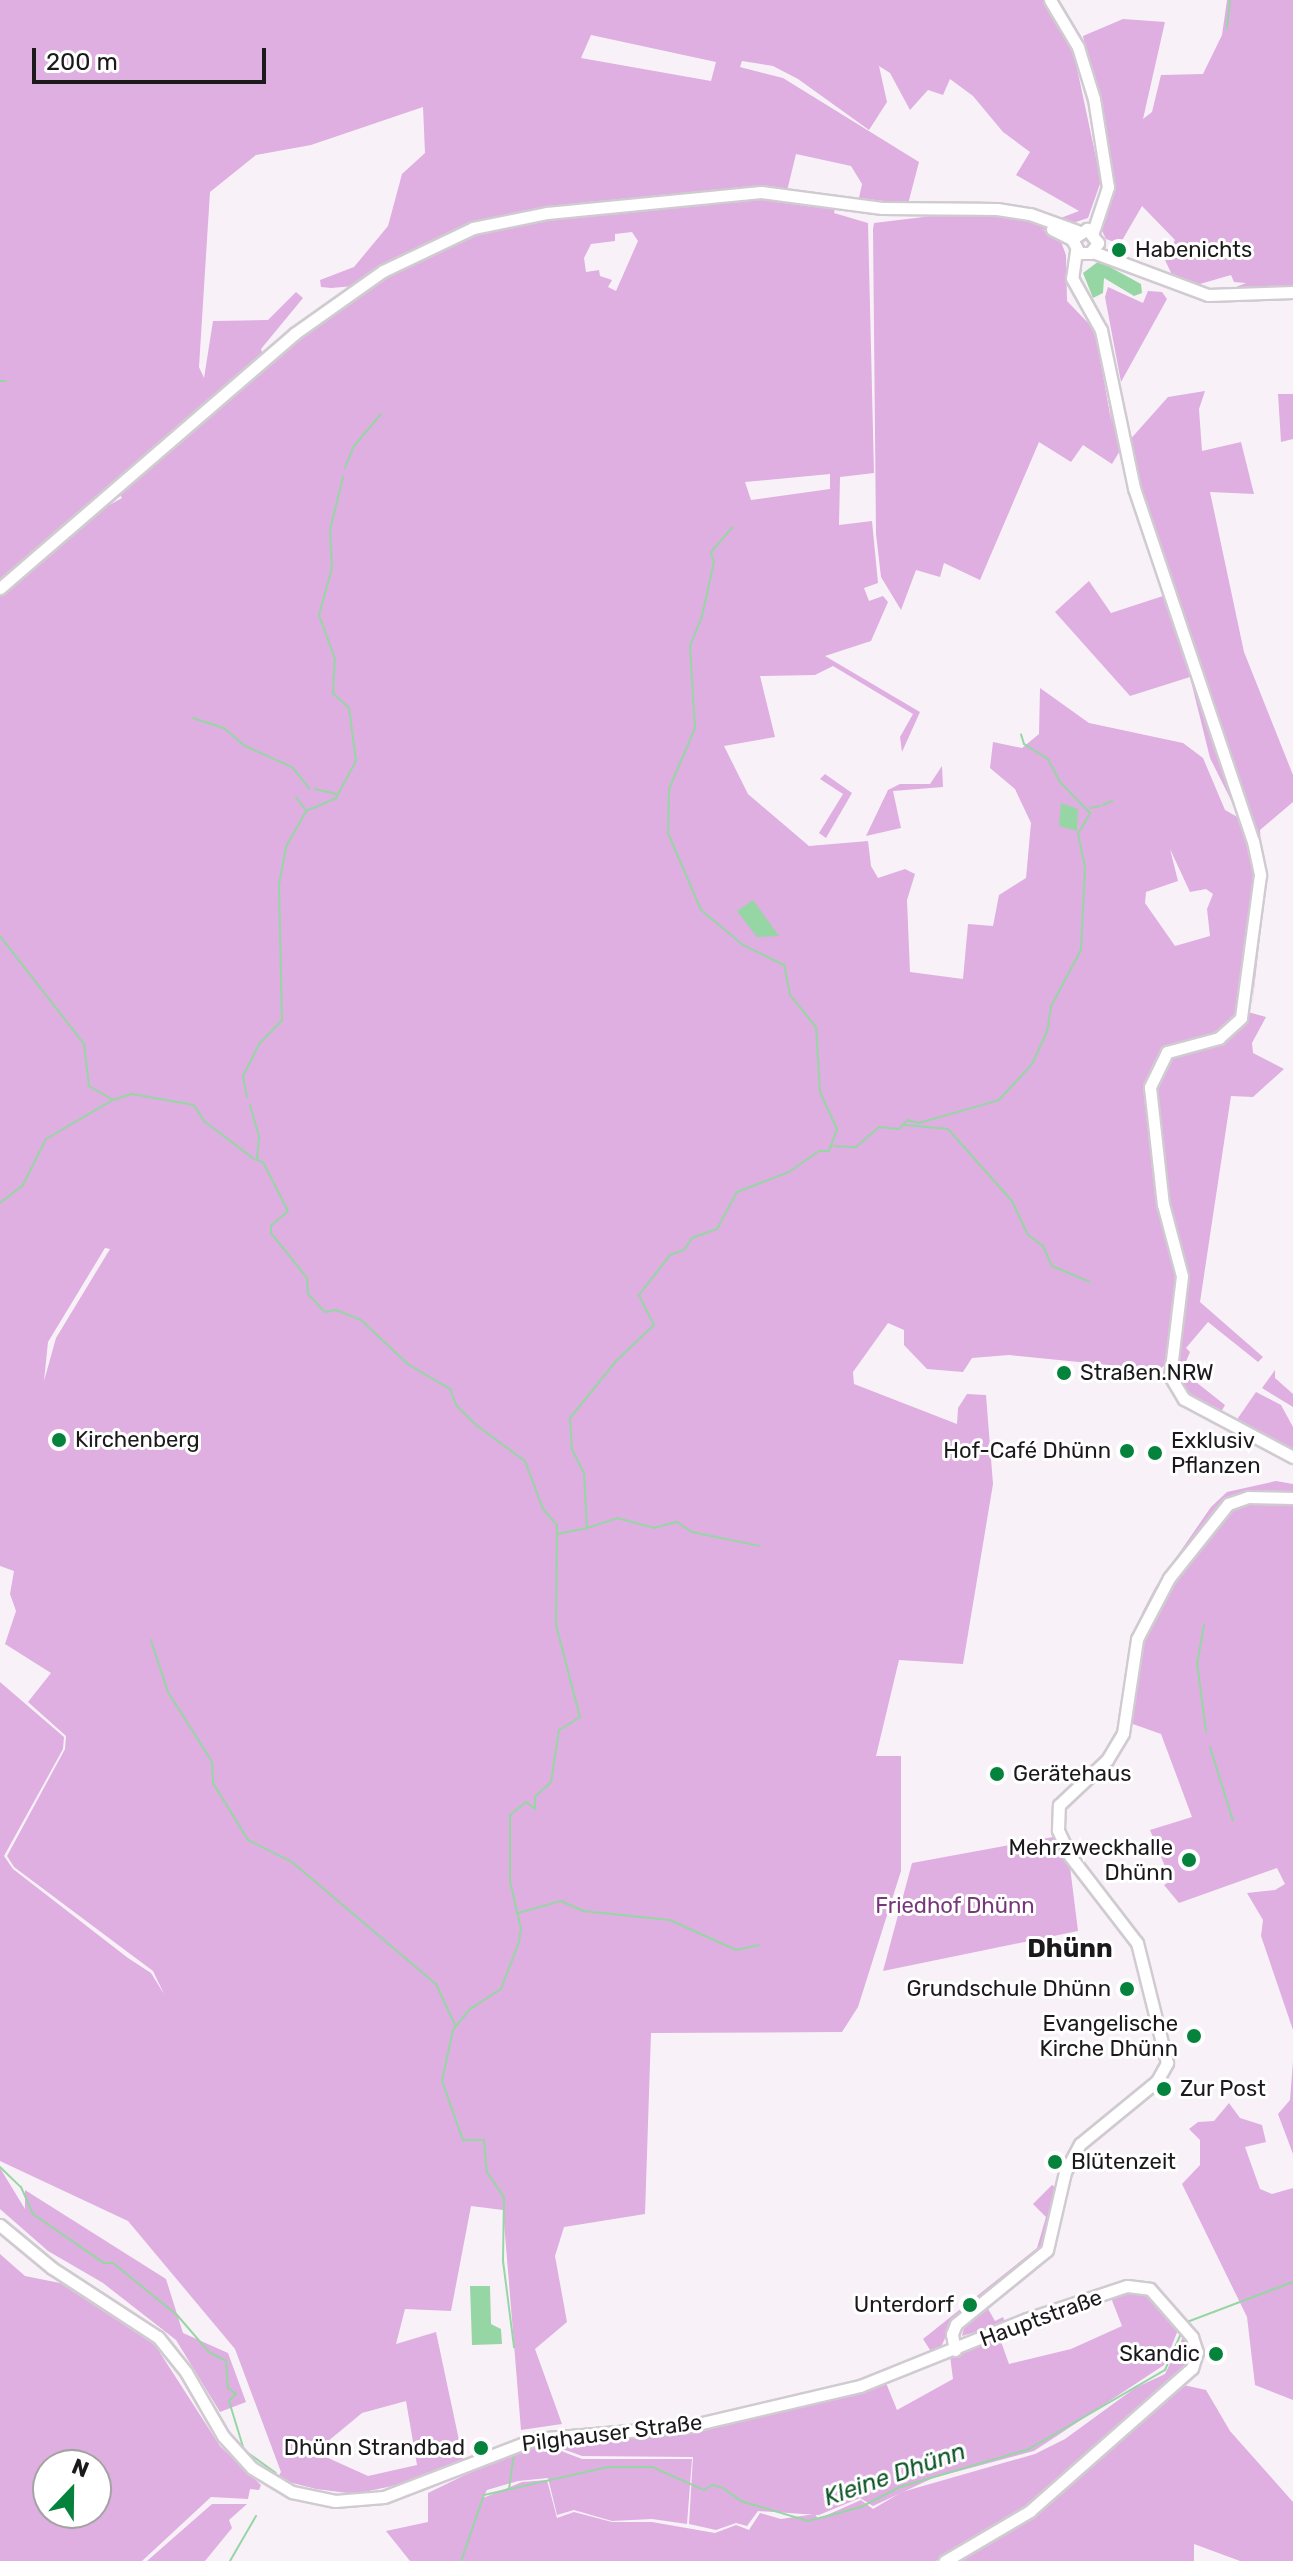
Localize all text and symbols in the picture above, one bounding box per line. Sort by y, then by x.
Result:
scale bar [36,32,270,82]
text: 200 m [46,48,118,76]
place label: Habenichts [1135,237,1252,263]
marker: Habenichts [1110,241,1128,259]
place label: Straßen.NRW [1080,1360,1214,1386]
marker: Straßen.NRW [1055,1364,1073,1382]
place label: Kirchenberg [75,1427,200,1453]
place label: Exklusiv Pflanzen [1171,1427,1261,1478]
marker: Kirchenberg [50,1431,68,1449]
place label: Hof-Café Dhünn [943,1438,1111,1464]
marker: Hof-Café Dhünn [1118,1442,1136,1460]
marker: Exklusiv Pflanzen [1146,1444,1164,1462]
place label: Gerätehaus [1013,1761,1131,1787]
marker: Gerätehaus [988,1765,1006,1783]
place label: Mehrzweckhalle Dhünn [1009,1834,1173,1886]
marker: Mehrzweckhalle Dhünn [1180,1851,1198,1869]
park label: Friedhof Dhünn [875,1893,1035,1919]
district label: Dhünn [1027,1933,1113,1965]
place label: Grundschule Dhünn [906,1976,1111,2002]
marker: Grundschule Dhünn [1118,1980,1136,1998]
place label: Evangelische Kirche Dhünn [1040,2010,1178,2062]
marker: Evangelische Kirche Dhünn [1185,2027,1203,2045]
place label: Zur Post [1180,2076,1266,2102]
marker: Zur Post [1155,2080,1173,2098]
place label: Blütenzeit [1071,2149,1176,2175]
marker: Blütenzeit [1046,2153,1064,2171]
street label: Hauptstraße [976,2284,1106,2352]
place label: Unterdorf [854,2292,954,2318]
marker: Unterdorf [961,2296,979,2314]
place label: Skandic [1119,2341,1200,2367]
marker: Skandic [1207,2345,1225,2363]
street label: Pilghauser Straße [520,2409,704,2457]
place label: Dhünn Strandbad [284,2435,465,2461]
water label: Kleine Dhünn [820,2437,970,2513]
marker: Dhünn Strandbad [472,2439,490,2457]
north arrow [32,2449,112,2529]
text: N [68,2453,93,2484]

